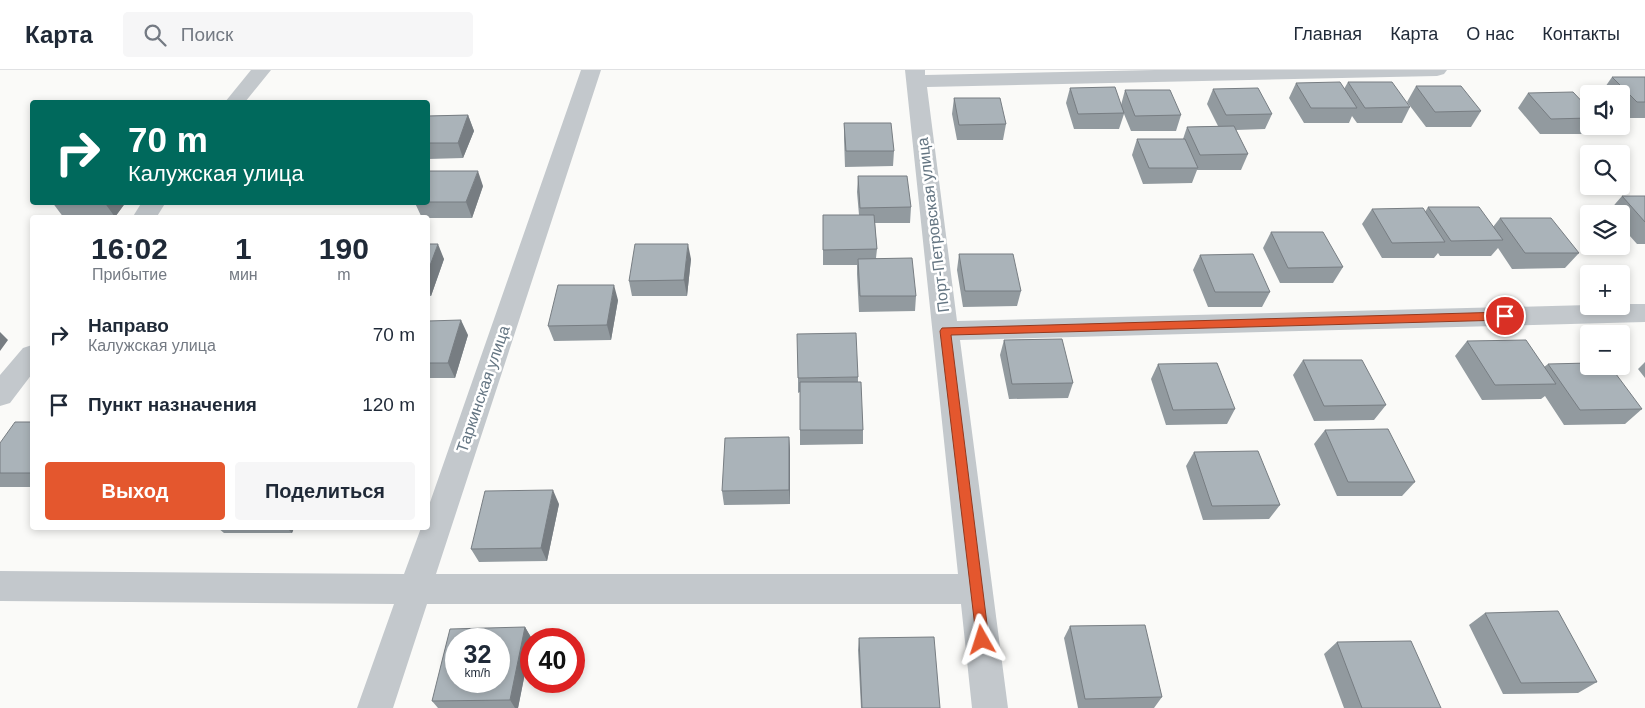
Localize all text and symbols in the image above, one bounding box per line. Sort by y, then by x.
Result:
search box [123,12,473,57]
text: Карта [25,21,93,48]
icon: search [141,21,169,49]
text: Поиск [181,24,233,45]
text: Главная [1294,24,1362,44]
text: Карта [1390,24,1438,44]
text: О нас [1466,24,1514,44]
text: Контакты [1542,24,1620,44]
map controls [1580,85,1630,375]
button: sound [1580,85,1630,135]
icon: right [45,120,110,185]
text: 70 m [128,120,208,159]
street label: Порт-Петровская улица [914,136,952,314]
button: search [1580,145,1630,195]
text: Калужская улица [128,161,304,186]
button: layers [1580,205,1630,255]
text: 16:02 [91,232,168,265]
text: 1 [235,232,252,265]
text: 190 [319,232,369,265]
button: + [1580,265,1630,315]
text: Прибытие [92,266,167,283]
text: мин [229,266,258,283]
text: m [337,266,350,283]
pin [1484,295,1526,337]
icon: arrive [1491,302,1519,330]
text: Направо [88,315,169,336]
icon: right [45,321,73,349]
street label: Таркинская улица [453,323,513,455]
text: 70 m [373,324,415,345]
button: − [1580,325,1630,375]
text: Калужская улица [88,337,216,354]
icon: arrive [45,391,73,419]
text: Пункт назначения [88,394,257,415]
text: 120 m [362,394,415,415]
button: Выход [45,462,225,520]
button: Поделиться [235,462,415,520]
position arrow [955,613,1007,665]
speed limit sign: 40 [520,628,585,693]
text: 32 [464,640,491,668]
text: km/h [464,666,491,680]

